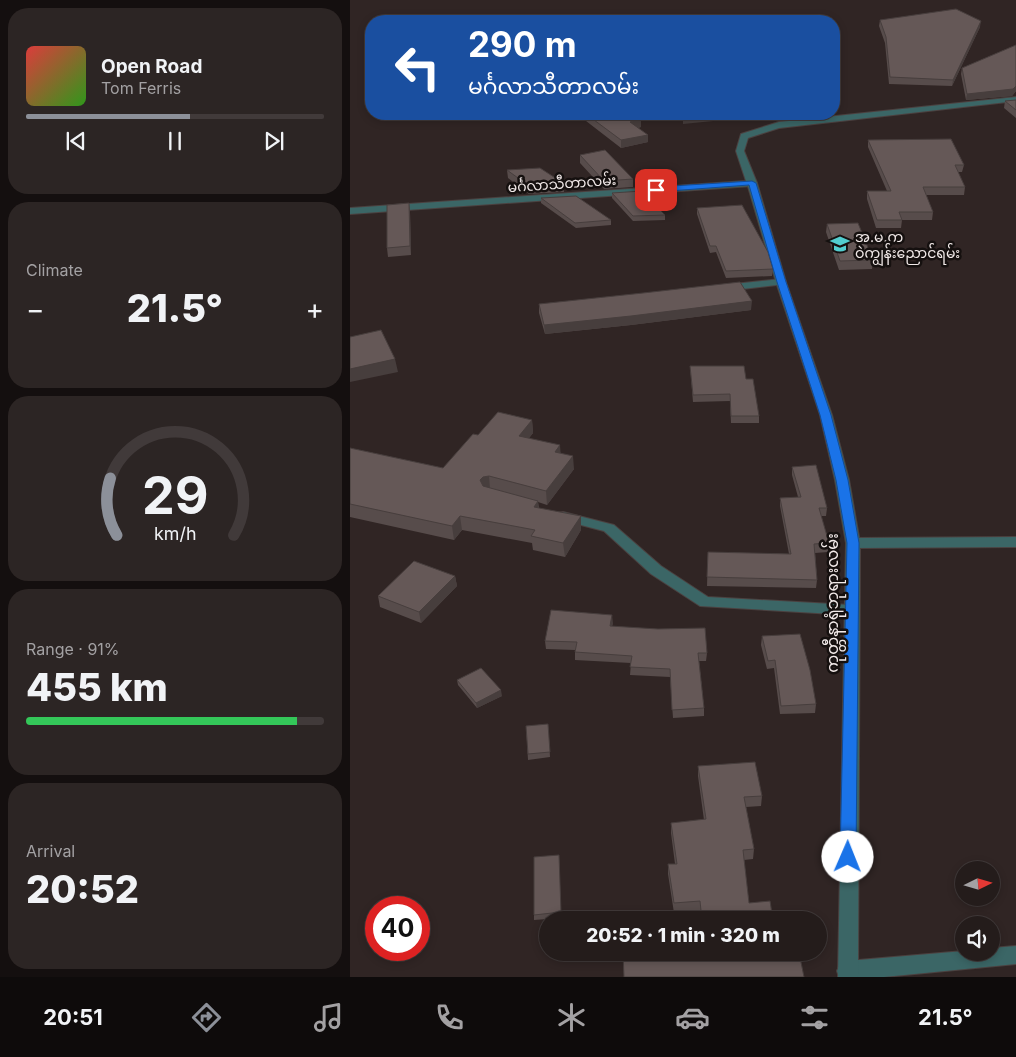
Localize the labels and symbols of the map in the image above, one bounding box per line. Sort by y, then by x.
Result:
pin [635,169,677,211]
street label: မင်္ဂလာသီတာလမ်း [507,170,617,195]
place label: အ.မ.က ဝဲကျွန်းညောင်ရမ်း [855,228,960,266]
school or university icon: အ.မ.က ဝဲကျွန်းညောင်ရမ်း [829,233,851,255]
street label: ကုတ္တီနာရုံဘုရားလမ်း [821,533,847,673]
position arrow [821,830,873,882]
north arrow [955,861,1000,906]
speed limit sign: 40 [365,896,430,961]

